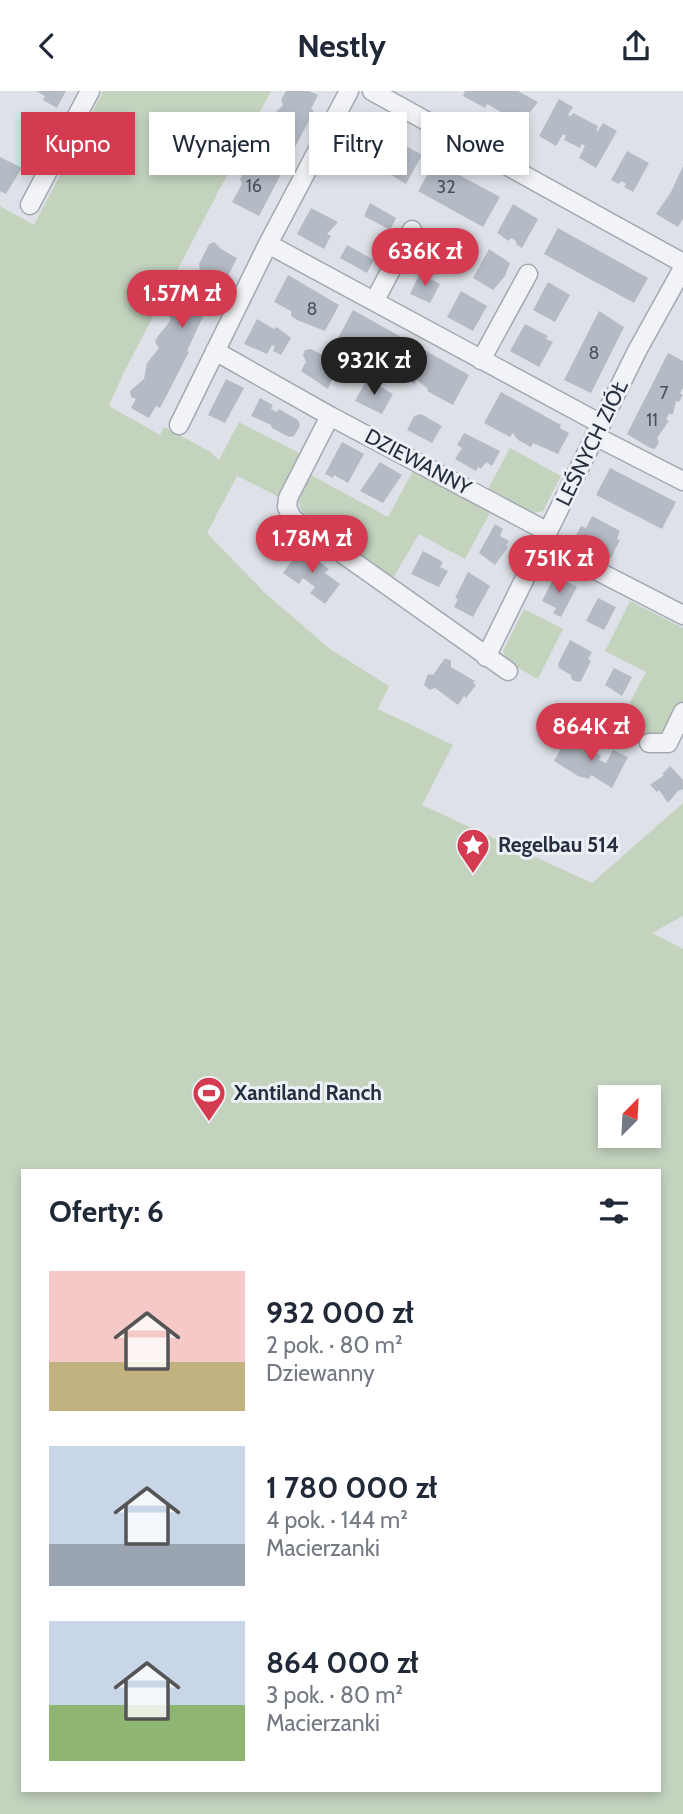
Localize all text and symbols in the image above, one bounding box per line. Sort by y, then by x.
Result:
text: Nestly [297,26,386,65]
icon: back [28,27,66,65]
icon: share [617,27,655,65]
chip: Kupno [21,112,135,175]
chip: Wynajem [149,112,295,175]
chip: Filtry [309,112,407,175]
chip: Nowe [421,112,529,175]
house number: 16 [246,175,262,197]
house number: 32 [436,176,456,198]
pin: 636K zł [360,229,490,288]
text: 636K zł [388,237,462,265]
pin: 1.57M zł [110,271,254,330]
text: 1.57M zł [143,279,221,307]
house number: 8 [307,298,317,320]
pin: 932K zł [309,337,439,397]
house number: 8 [589,342,599,364]
text: 932K zł [337,346,411,374]
street label: LEŚNYCH ZIÓŁ [550,375,633,510]
house number: 7 [659,382,669,404]
house number: 11 [646,409,658,431]
street label: DZIEWANNY [361,423,477,501]
pin: 1.78M zł [240,515,384,575]
text: 1.78M zł [272,524,352,552]
pin: 751K zł [494,535,624,595]
text: 751K zł [525,544,593,572]
pin: 864K zł [526,703,656,763]
text: 864K zł [552,712,630,740]
place icon: Regelbau 514 [454,826,492,875]
place label: Regelbau 514 [498,832,619,857]
sports icon: Xantiland Ranch [190,1074,228,1123]
place label: Xantiland Ranch [233,1080,382,1105]
north arrow [598,1085,662,1148]
map controls [598,1085,661,1148]
icon: filters [595,1192,633,1230]
text: Oferty: 6 [49,1193,164,1230]
text: 932 000 zł [266,1294,414,1331]
icon: home [105,1299,189,1383]
text: 2 pok. · 80 m² [266,1331,403,1359]
text: Dziewanny [266,1359,375,1387]
text: 1 780 000 zł [266,1469,437,1506]
icon: home [105,1474,189,1558]
text: 4 pok. · 144 m² [266,1506,408,1534]
text: Macierzanki [266,1534,380,1562]
text: 864 000 zł [266,1644,419,1681]
icon: home [105,1649,189,1733]
text: 3 pok. · 80 m² [266,1681,403,1709]
text: Macierzanki [266,1709,380,1737]

